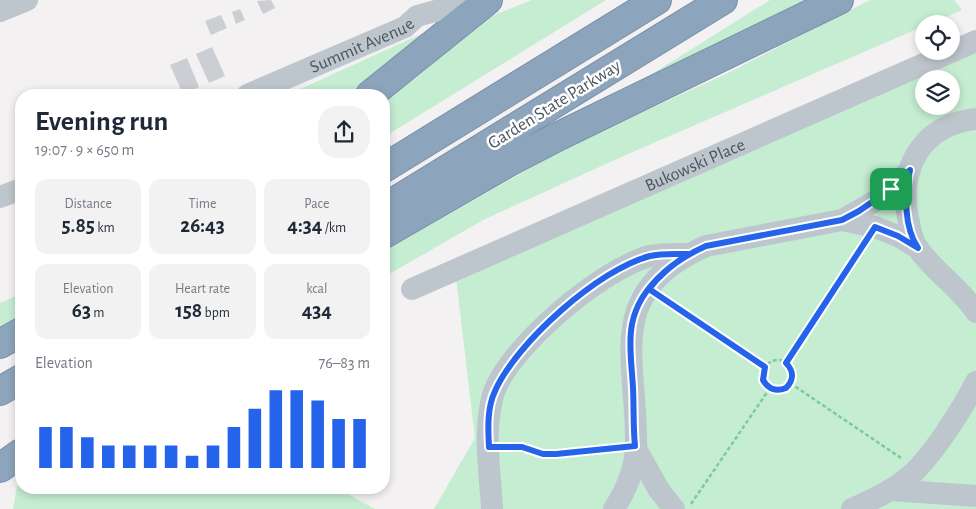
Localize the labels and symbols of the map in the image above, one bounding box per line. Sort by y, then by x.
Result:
street label: Summit Avenue [307,15,418,77]
street label: Garden State Parkway [485,57,624,153]
street label: Bukowski Place [643,136,748,195]
pin [870,168,912,210]

